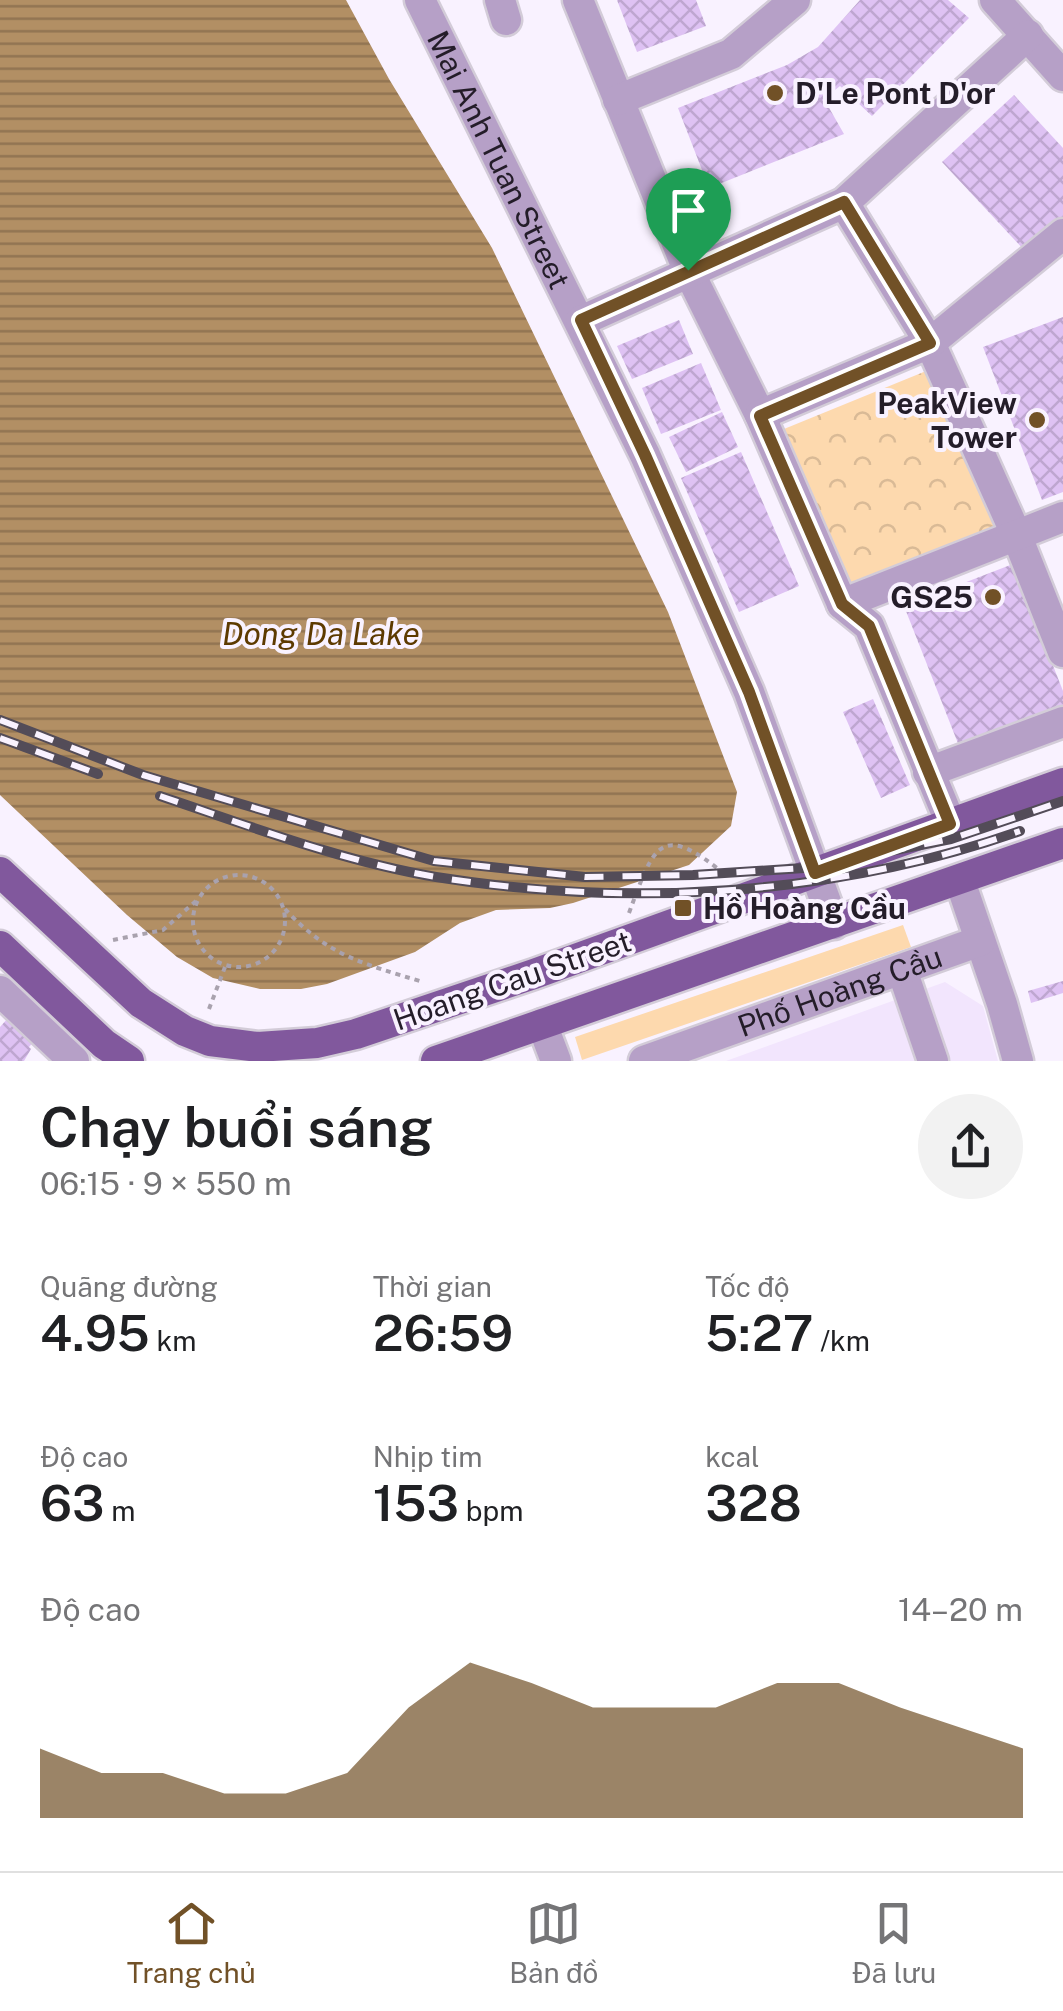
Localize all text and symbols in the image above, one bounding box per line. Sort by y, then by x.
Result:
street label: Mai Anh Tuan Street [420,25,578,295]
place label: D'Le Pont D'or [795,75,996,111]
marker: D'Le Pont D'or [764,82,786,104]
pin [646,168,731,271]
icon: arrive [661,183,716,238]
place label: PeakView Tower [877,385,1017,455]
marker: PeakView Tower [1026,409,1048,431]
place label: GS25 [890,579,973,615]
marker: GS25 [982,586,1004,608]
water label: Dong Da Lake [222,615,420,652]
place label: Hồ Hoàng Cầu [703,890,906,926]
marker: Hồ Hoàng Cầu [672,897,694,919]
street label: Hoang Cau Street [389,922,635,1038]
street label: Phố Hoàng Cầu [733,938,947,1044]
button: share [918,1094,1023,1199]
text: Chạy buổi sáng [40,1095,433,1159]
text: 06:15 · 9 × 550 m [40,1165,292,1202]
text: Quãng đường [40,1270,218,1303]
text: Thời gian [373,1270,492,1303]
text: Tốc độ [705,1270,789,1303]
text: 4.95 [40,1303,150,1362]
text: 26:59 [373,1303,513,1362]
text: 5:27 [705,1303,813,1362]
text: km [150,1324,197,1357]
text: /km [813,1324,870,1357]
text: Độ cao [40,1440,128,1473]
text: Nhịp tim [373,1440,483,1473]
text: kcal [705,1440,759,1473]
text: 63 [40,1473,104,1532]
text: 153 [373,1473,459,1532]
text: 328 [705,1473,802,1532]
text: m [104,1494,135,1527]
text: bpm [459,1494,523,1527]
text: Độ cao [40,1591,141,1628]
text: 14–20 m [898,1591,1023,1628]
tab: Trang chủ [127,1896,256,1989]
tab: Bản đồ [509,1896,598,1989]
tab: Đã lưu [852,1896,936,1989]

